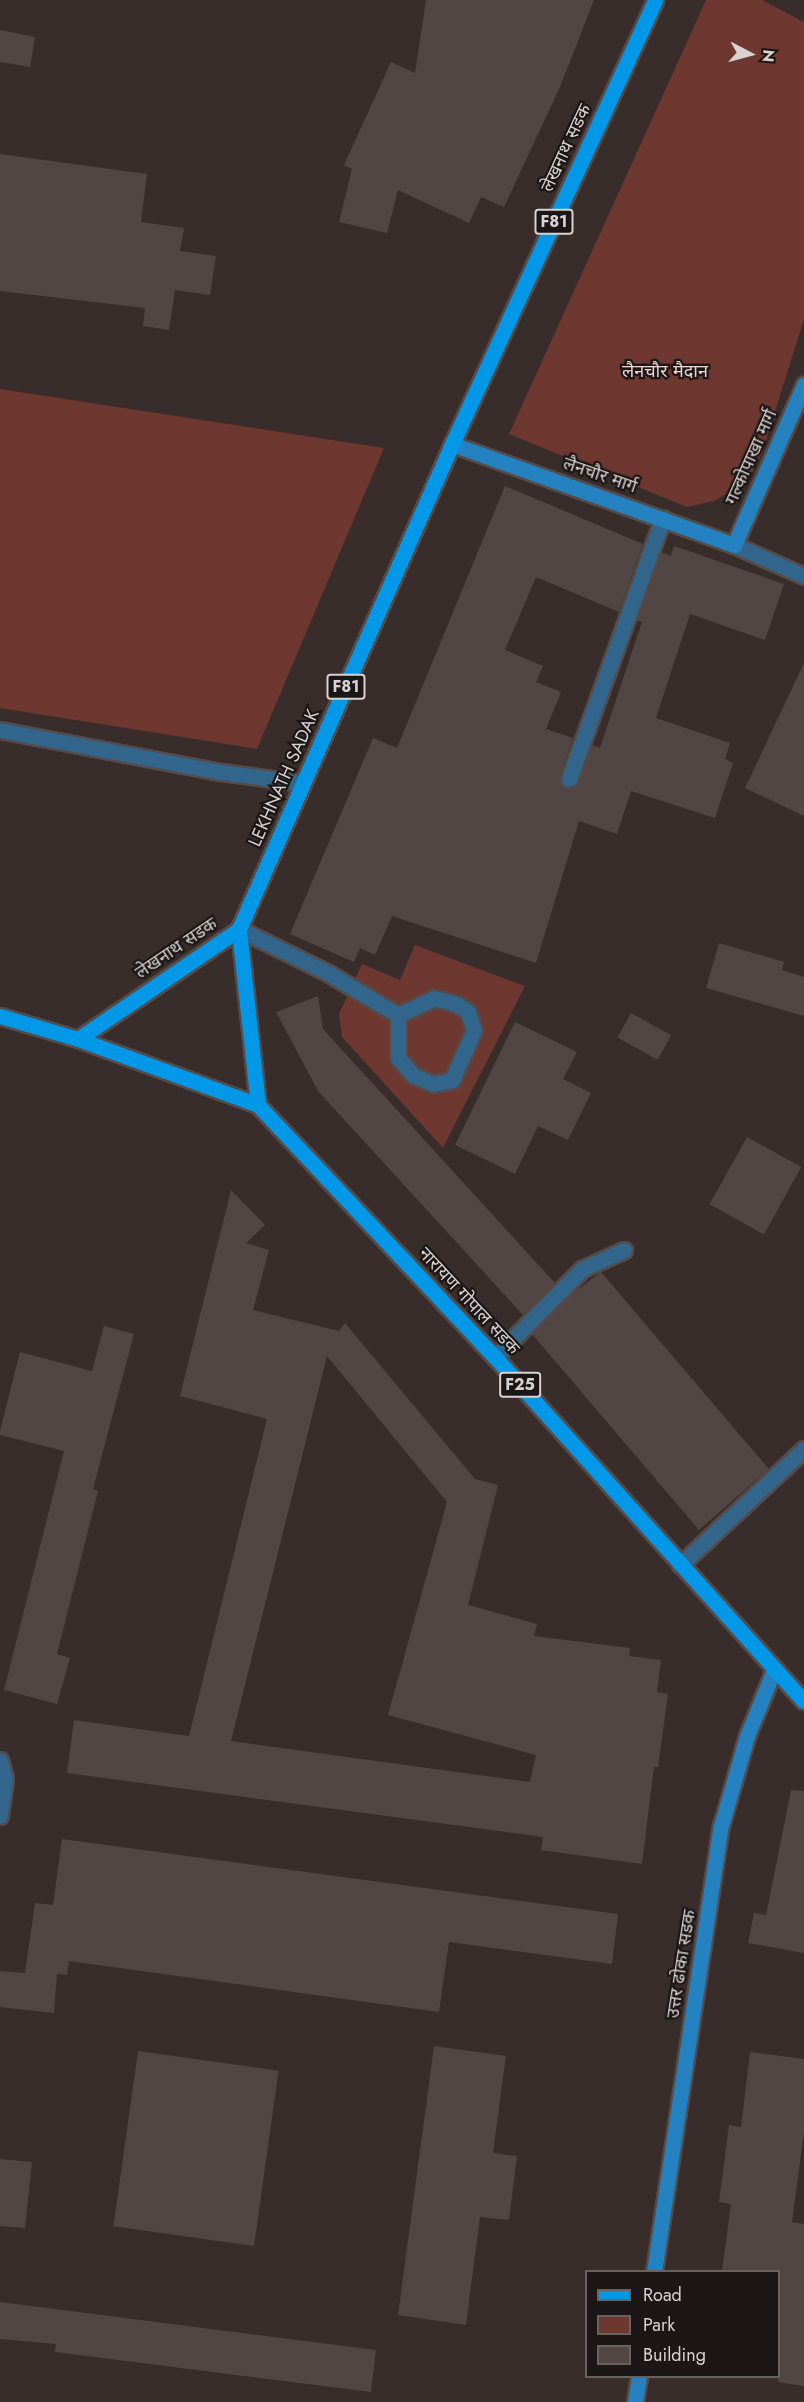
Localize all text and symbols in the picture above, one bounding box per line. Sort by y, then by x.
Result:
north arrow [720,24,780,84]
text: N [756,48,781,63]
street label: लेखनाथ सडक [536,101,596,195]
road number: F81 [533,209,575,235]
park label: लैनचौर मैदान [622,360,708,382]
street label: गल्कोपाखा मार्ग [720,406,782,508]
street label: लैनचौर मार्ग [560,452,640,498]
road number: F81 [325,674,367,700]
street label: LEKHNATH SADAK [244,706,324,850]
street label: लेखनाथ सडक [131,913,221,983]
street label: नारायण गोपाल सडक [414,1243,524,1359]
road number: F25 [499,1372,541,1398]
street label: उत्तर ढोका सडक [662,1908,700,2020]
legend [585,2270,780,2378]
text: Road [643,2282,682,2308]
text: Park [643,2312,675,2338]
text: Building [643,2342,706,2368]

